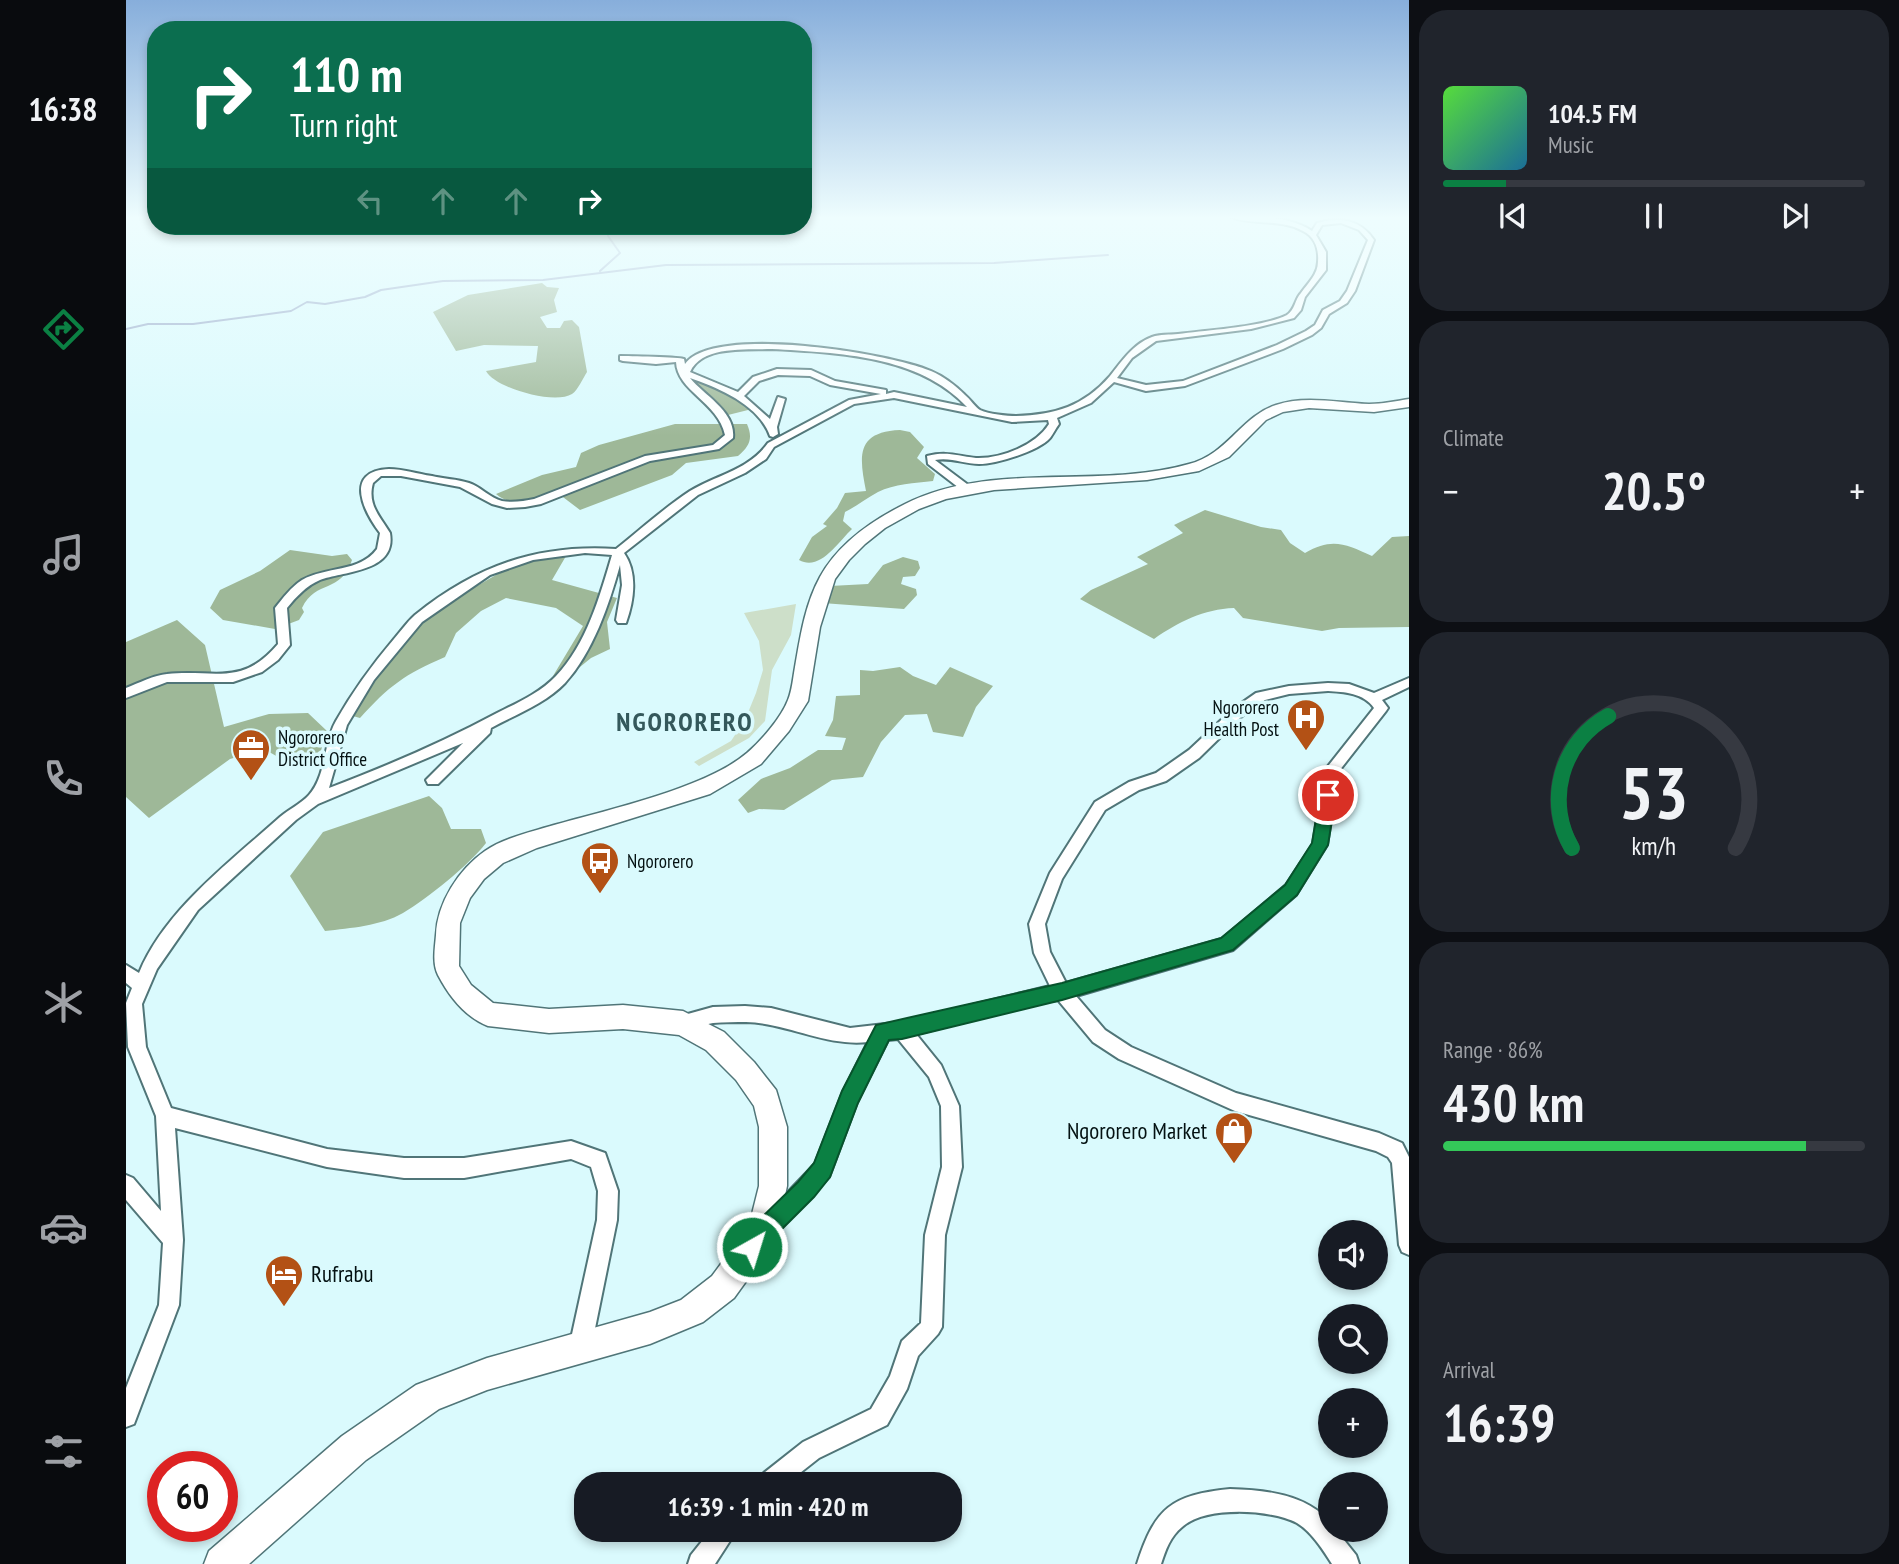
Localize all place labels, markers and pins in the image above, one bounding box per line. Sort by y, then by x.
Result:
place label: Ngororero Health Post [1203,695,1280,741]
hospital icon: Ngororero Health Post [1285,697,1327,752]
place label: Ngororero District Office [278,725,367,771]
office icon: Ngororero District Office [230,727,272,782]
pin [1298,765,1358,825]
bus stop icon: Ngororero [579,840,621,895]
place label: Ngororero [627,849,694,873]
shop icon: Ngororero Market [1213,1110,1255,1165]
place label: Ngororero Market [1067,1116,1208,1145]
hotel icon: Rufrabu [263,1253,305,1308]
place label: Rufrabu [311,1259,373,1288]

